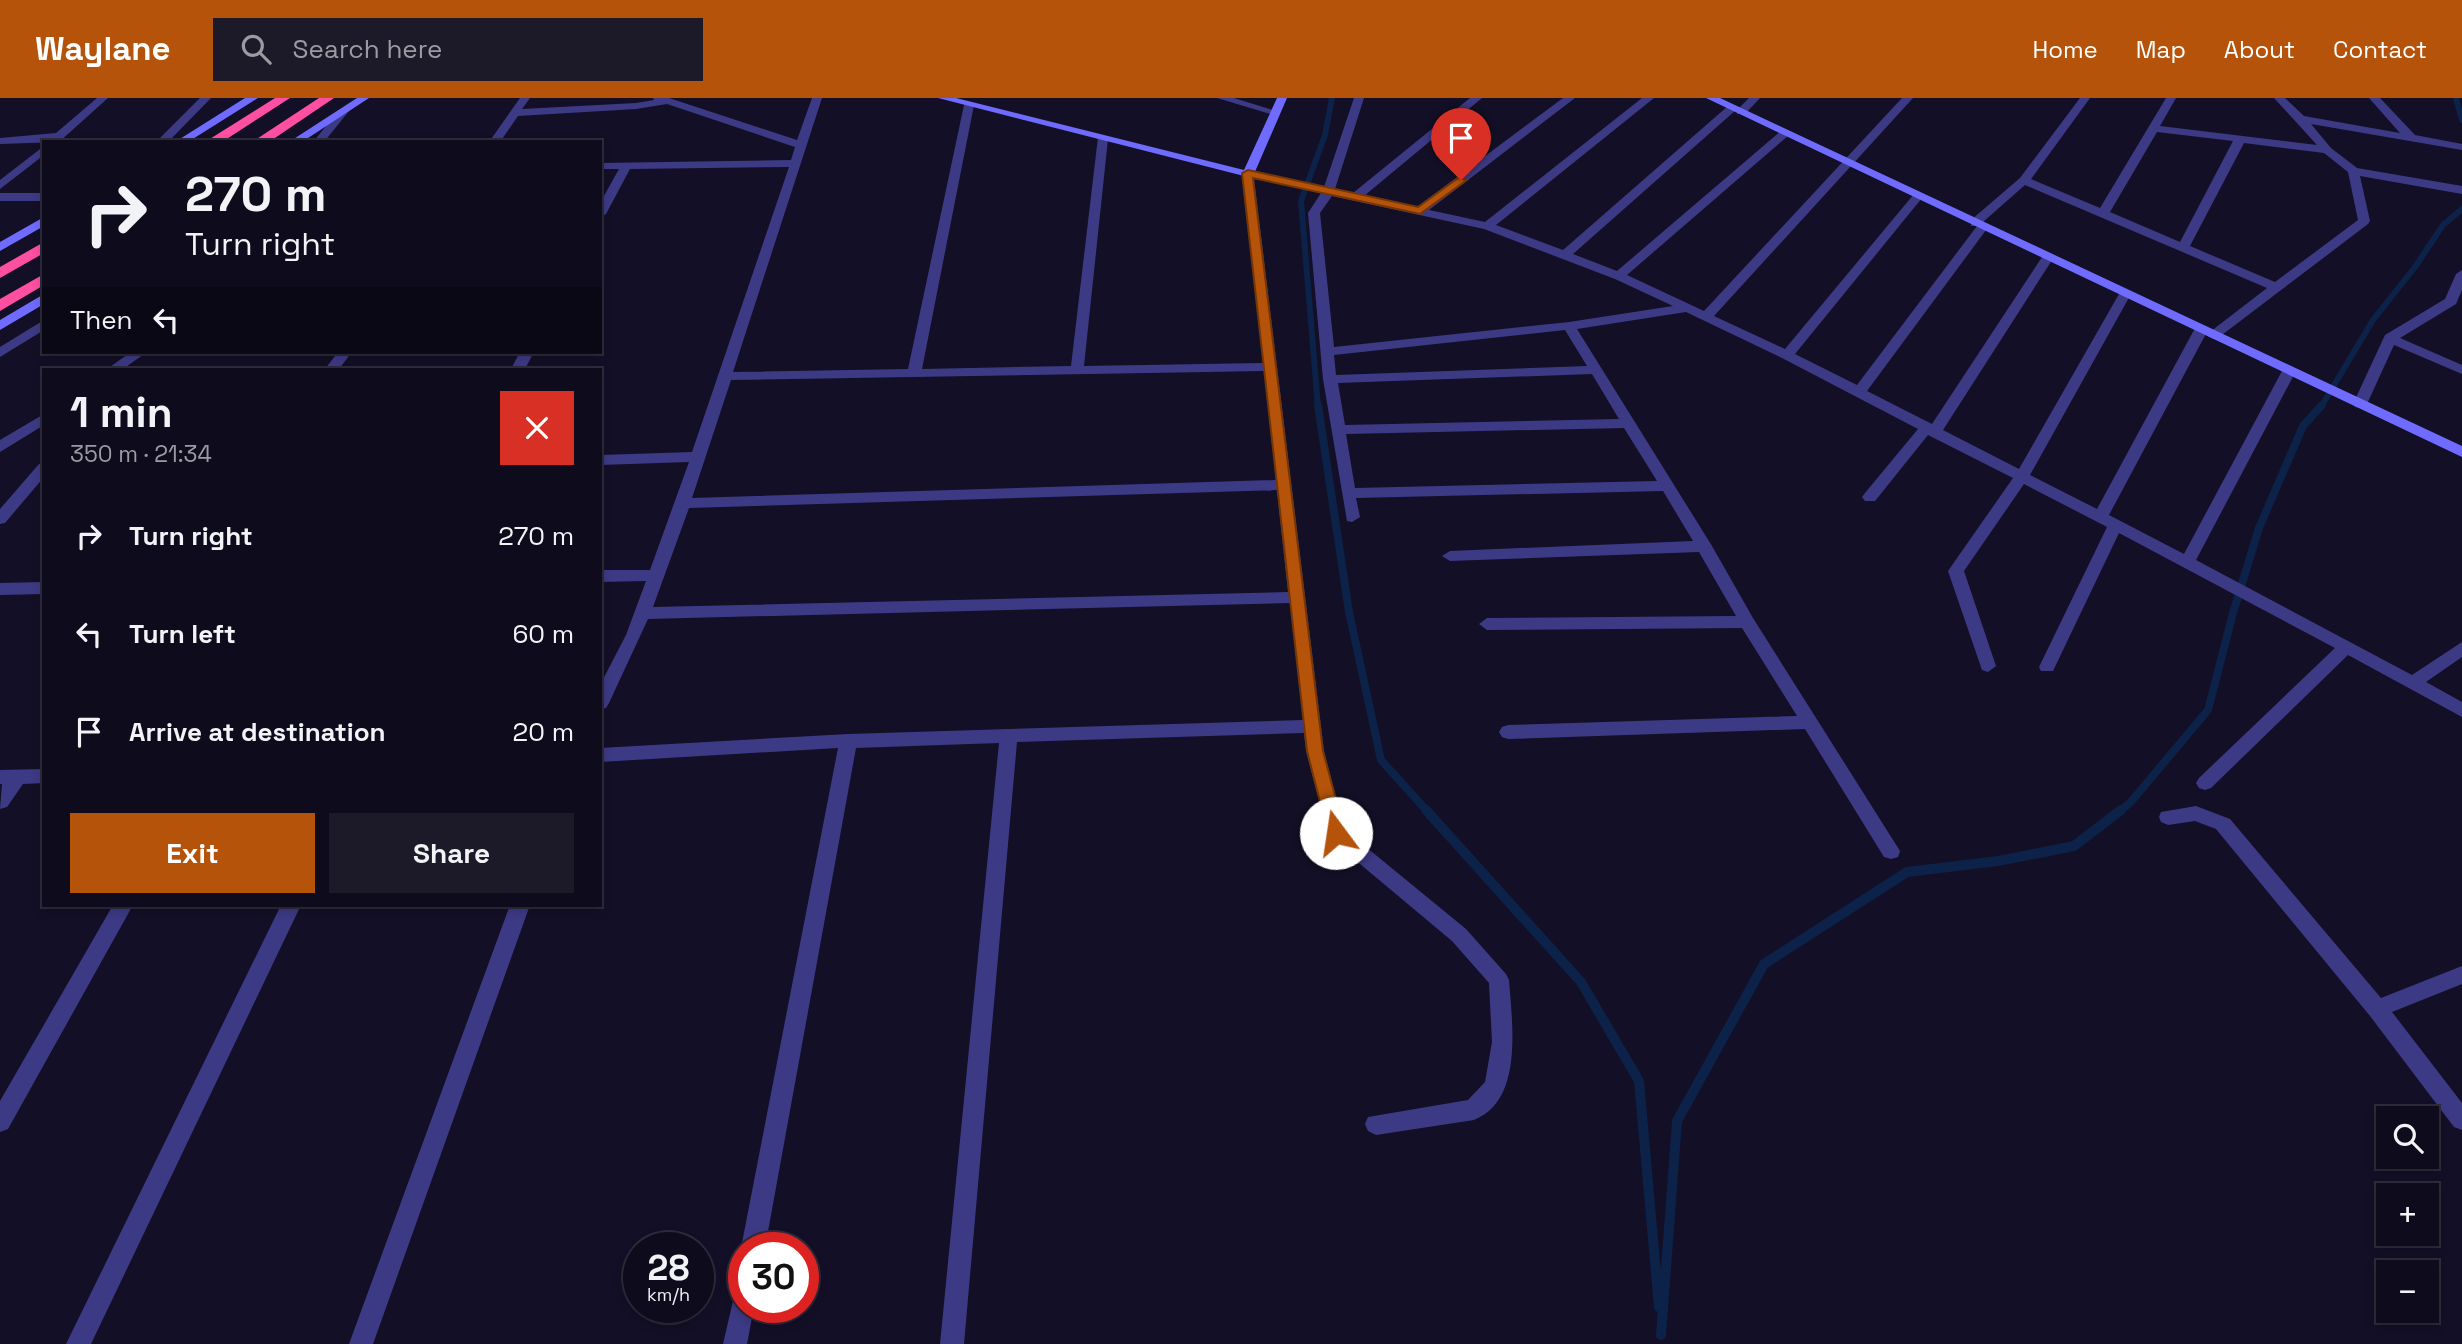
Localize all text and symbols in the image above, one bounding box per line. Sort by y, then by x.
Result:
search box [213,18,703,81]
text: Waylane [35,28,171,70]
icon: search [237,30,275,68]
text: Search here [293,32,442,66]
text: Home [2032,34,2098,65]
text: Map [2136,34,2186,65]
text: About [2224,34,2295,65]
text: Contact [2333,34,2427,65]
pin [1431,108,1491,180]
icon: arrive [1442,119,1480,157]
text: 270 m [185,163,327,225]
icon: right [70,168,161,259]
text: Turn right [185,224,335,264]
icon: left [147,301,185,339]
text: Then [70,303,133,337]
text: 1 min [70,386,173,439]
button: close [500,391,574,465]
text: 350 m · 21:34 [70,439,212,469]
icon: right [70,517,108,555]
text: Turn right [129,519,253,553]
text: 270 m [498,519,574,553]
icon: left [70,615,108,653]
text: Turn left [129,617,236,651]
text: 60 m [512,617,574,651]
icon: arrive [70,713,108,751]
text: Arrive at destination [129,715,386,749]
text: 20 m [513,715,574,749]
position arrow [1299,796,1373,870]
button: Exit [70,813,315,893]
button: Share [329,813,574,893]
map controls [2376,1106,2439,1323]
button: search [2376,1106,2439,1169]
button: + [2376,1183,2439,1246]
speed limit sign: 30 [728,1232,819,1323]
text: 28 [648,1246,689,1290]
button: − [2376,1260,2439,1323]
text: km/h [647,1283,690,1306]

